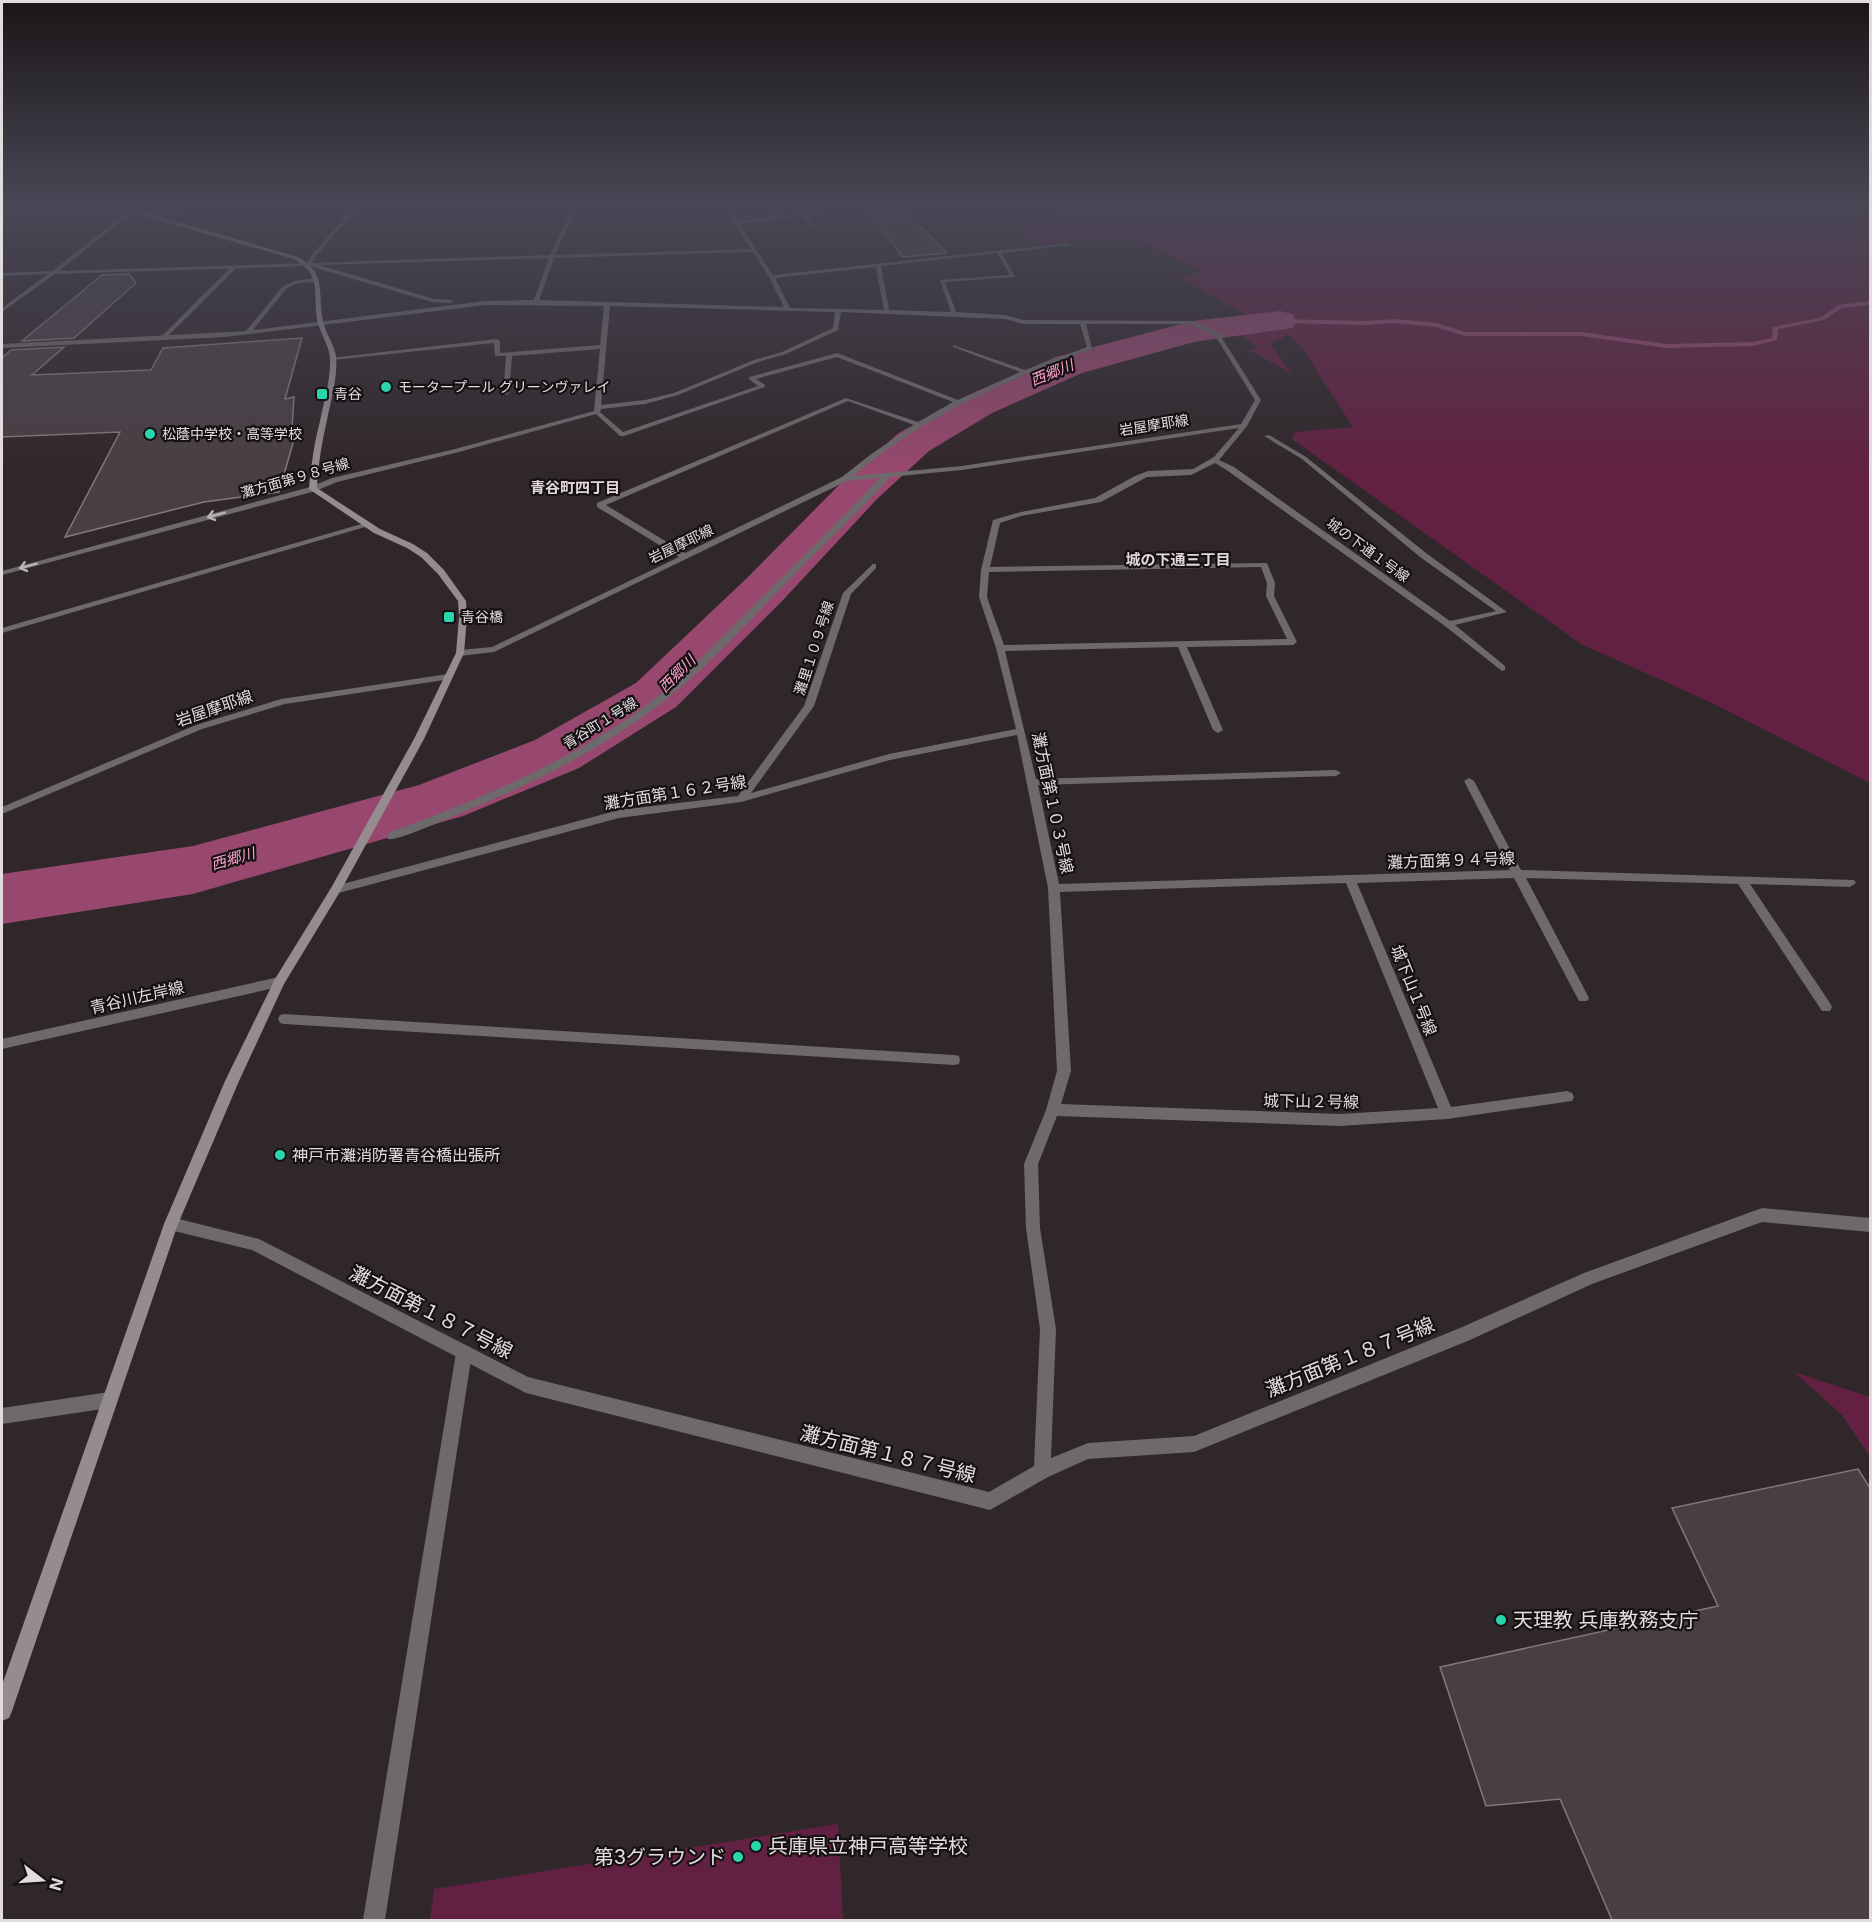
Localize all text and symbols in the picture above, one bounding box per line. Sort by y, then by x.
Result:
water label: 西郷川 [1027,355,1078,390]
place label: モータープール グリーンヴァレイ [398,378,610,395]
marker: モータープール グリーンヴァレイ [379,380,393,394]
place label: 青谷 [334,385,362,402]
marker: 青谷 [315,387,329,401]
street label: 岩屋摩耶線 [1118,411,1190,438]
place label: 松蔭中学校・高等学校 [162,425,302,442]
marker: 松蔭中学校・高等学校 [143,427,157,441]
street label: 灘方面第９８号線 [239,454,351,501]
district label: 青谷町四丁目 [530,478,620,497]
one-way arrow [207,510,226,521]
street label: 城の下通１号線 [1324,514,1413,585]
street label: 岩屋摩耶線 [646,521,716,567]
district label: 城の下通三丁目 [1125,550,1231,569]
one-way arrow [19,561,38,573]
street label: 灘里１０９号線 [790,599,837,697]
place label: 青谷橋 [461,608,503,625]
marker: 青谷橋 [442,610,456,624]
water label: 西郷川 [654,650,701,696]
street label: 岩屋摩耶線 [173,686,255,730]
street label: 青谷町１号線 [560,693,640,752]
street label: 灘方面第１０３号線 [1028,730,1078,876]
street label: 灘方面第１６２号線 [602,771,748,813]
water label: 西郷川 [209,843,259,874]
street label: 灘方面第９４号線 [1387,848,1515,872]
street label: 城下山１号線 [1387,942,1441,1038]
street label: 青谷川左岸線 [88,976,186,1018]
street label: 城下山２号線 [1263,1090,1359,1112]
place label: 神戸市灘消防署青谷橋出張所 [292,1145,500,1165]
marker: 神戸市灘消防署青谷橋出張所 [273,1148,287,1162]
street label: 灘方面第１８７号線 [345,1260,517,1364]
street label: 灘方面第１８７号線 [1262,1312,1438,1402]
street label: 灘方面第１８７号線 [798,1421,978,1487]
place label: 天理教 兵庫教務支庁 [1513,1608,1699,1632]
marker: 天理教 兵庫教務支庁 [1494,1613,1508,1627]
place label: 兵庫県立神戸高等学校 [768,1834,968,1858]
marker: 兵庫県立神戸高等学校 [749,1839,763,1853]
place label: 第3グラウンド [594,1845,726,1869]
north arrow [12,1850,72,1910]
marker: 第3グラウンド [731,1850,745,1864]
text: N [45,1876,68,1893]

